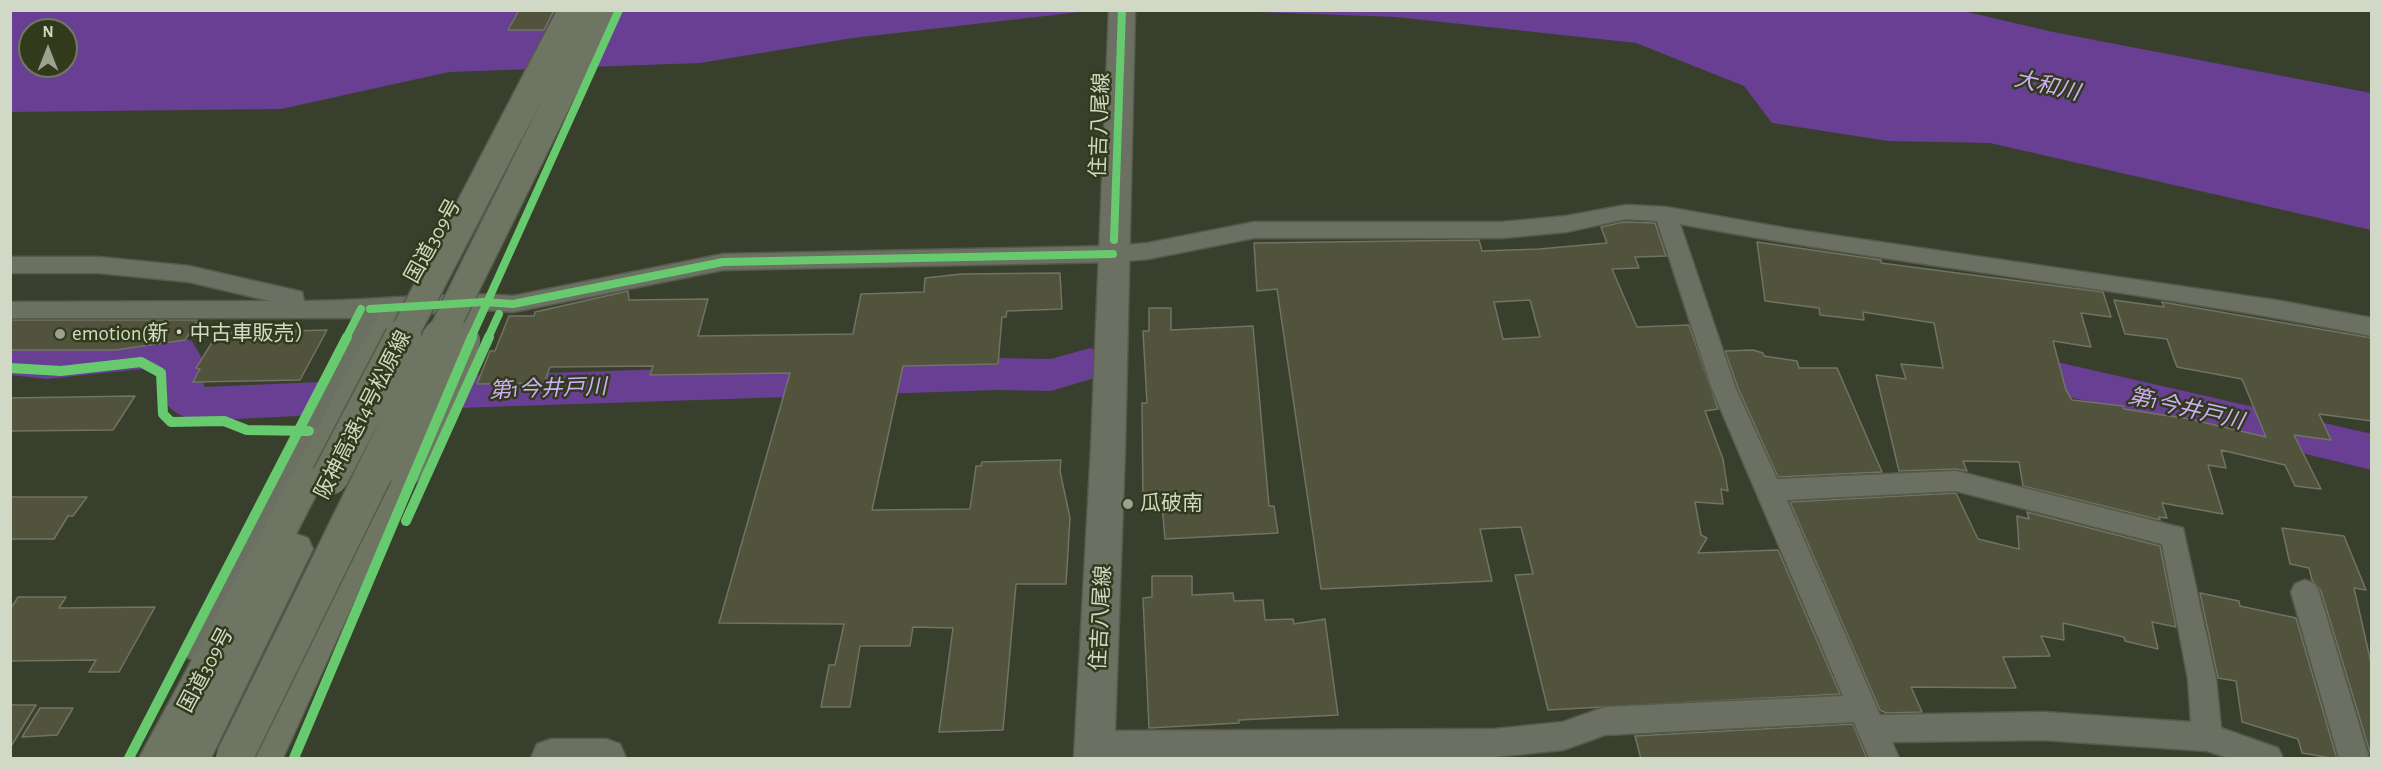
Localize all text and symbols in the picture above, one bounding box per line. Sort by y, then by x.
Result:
north arrow [18,18,78,78]
text: N [42,24,54,40]
water label: 大和川 [2012,66,2082,106]
street label: 住吉八尾線 [1086,72,1114,178]
street label: 国道309号 [400,194,466,288]
place label: emotion(新・中古車販売） [72,321,316,347]
marker: emotion(新・中古車販売） [53,327,67,341]
street label: 阪神高速14号松原線 [310,327,416,503]
water label: 第1今井戸川 [489,374,607,404]
water label: 第1今井戸川 [2126,383,2246,435]
place label: 瓜破南 [1140,491,1203,517]
marker: 瓜破南 [1121,497,1135,511]
street label: 住吉八尾線 [1086,565,1116,671]
street label: 国道309号 [173,623,239,717]

